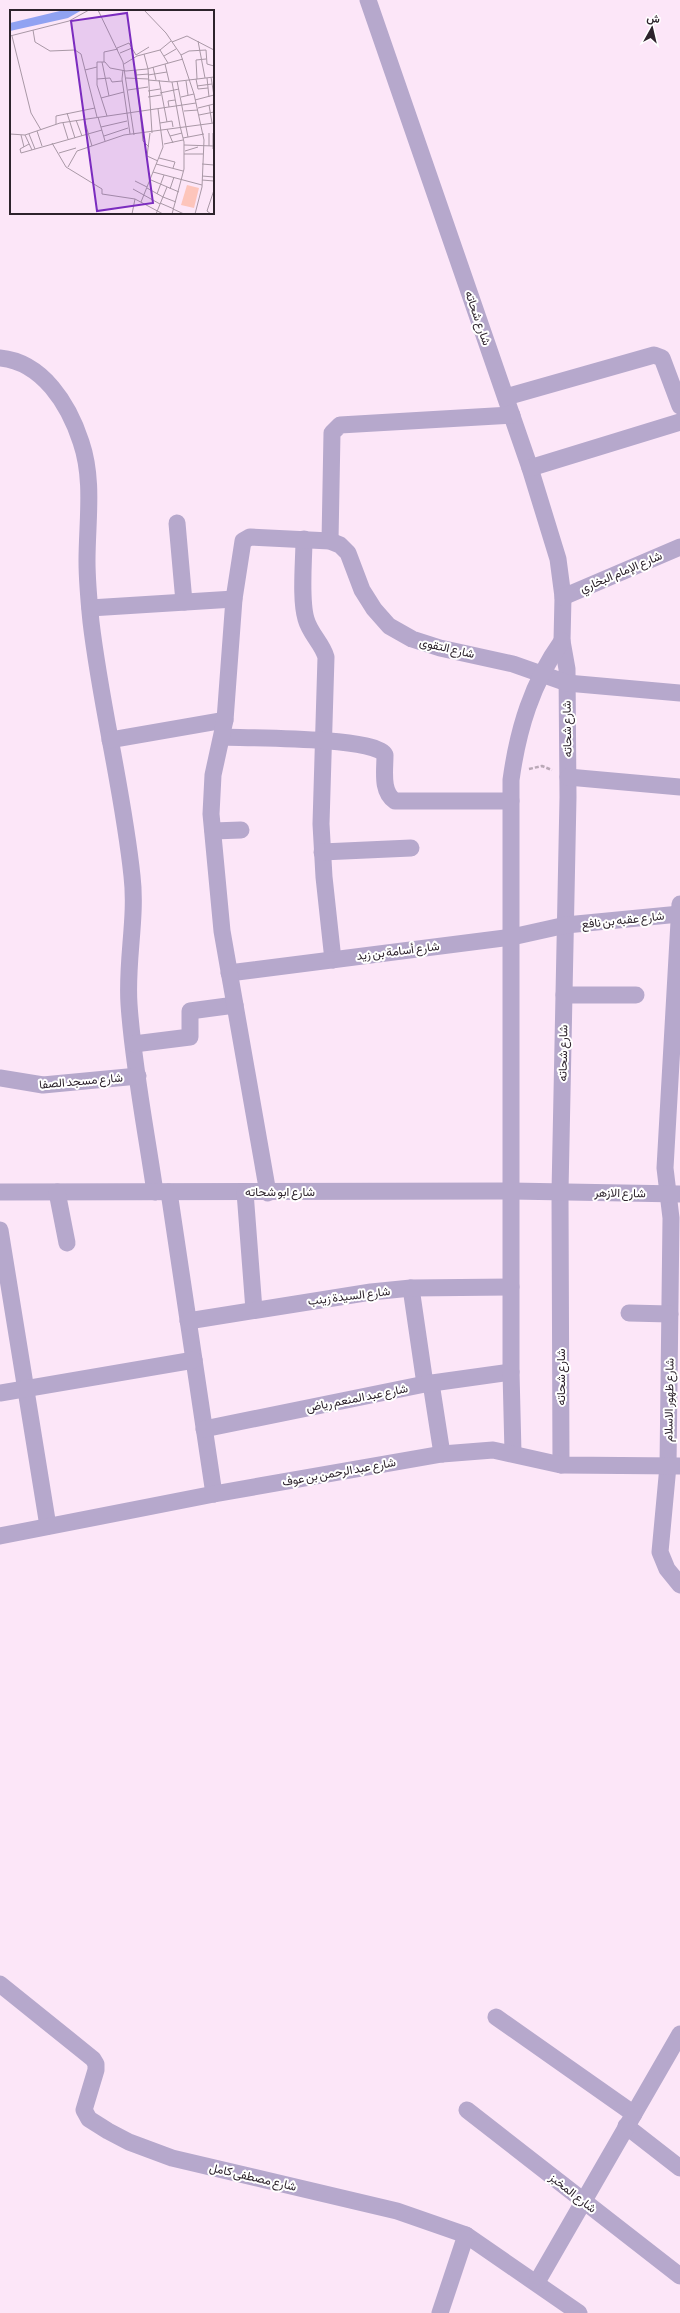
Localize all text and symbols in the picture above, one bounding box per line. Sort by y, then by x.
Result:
north arrow [632,8,672,48]
inset map [10,10,214,214]
text: ش [646,11,661,26]
street label: شارع شحاته [460,289,494,348]
street label: شارع الإمام البخاري [578,548,665,598]
street label: شارع التقوى [418,635,476,663]
street label: شارع شحاته [560,700,576,758]
street label: شارع عقبه بن نافع [581,909,665,933]
street label: شارع أسامة بن زيد [356,939,441,965]
street label: شارع شحاته [556,1024,572,1082]
street label: شارع مسجد الصفا [38,1070,124,1094]
street label: شارع ابو شحاته [245,1185,315,1201]
street label: شارع الازهر [593,1186,646,1202]
street label: شارع السيدة زينب [307,1284,391,1310]
street label: شارع شحاته [554,1349,570,1405]
street label: شارع ظهور الاسلام [661,1358,679,1442]
street label: شارع عبد المنعم رياض [305,1381,410,1417]
street label: شارع عبد الرحمن بن عوف [281,1455,397,1491]
street label: شارع مصطفى كامل [208,2160,298,2196]
street label: شارع المخبز [545,2170,599,2217]

